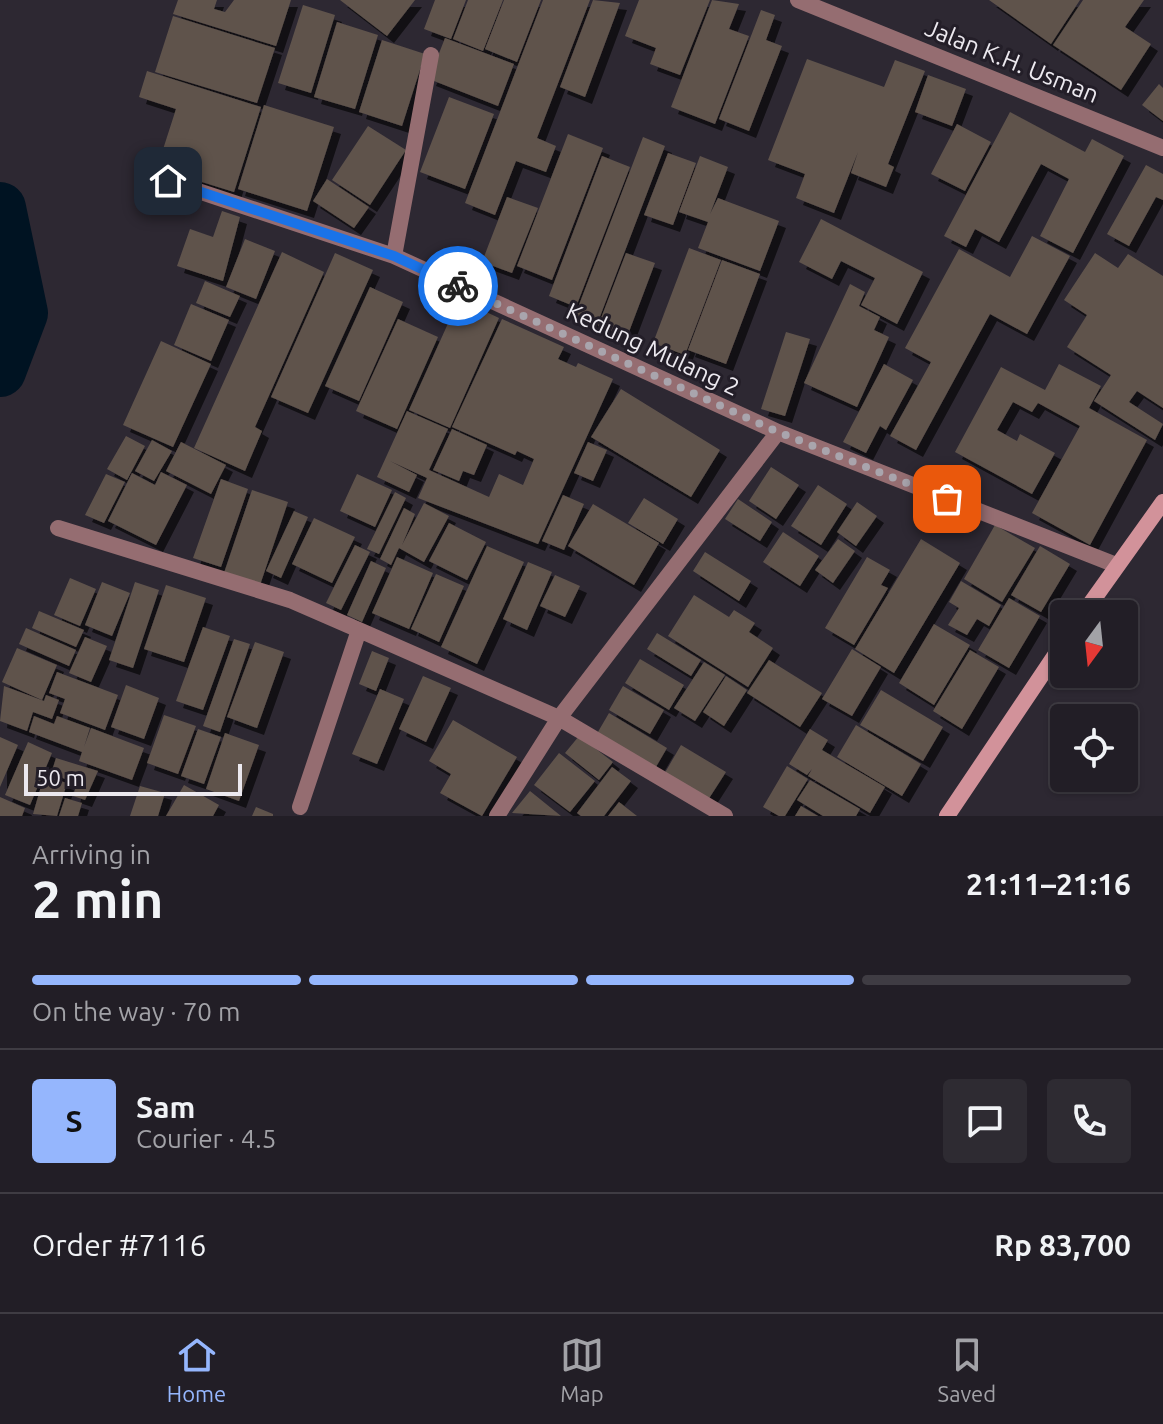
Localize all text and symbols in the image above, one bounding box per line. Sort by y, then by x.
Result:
street label: Jalan K.H. Usman [921,14,1103,108]
pin [134,147,202,215]
icon: home [146,159,190,203]
courier [418,246,498,326]
icon: bike [436,264,480,308]
street label: Kedung Mulang 2 [562,297,744,401]
pin [913,465,981,533]
icon: bag [925,477,969,521]
north arrow [1050,600,1138,688]
map controls [1050,600,1138,792]
button: locate [1050,704,1138,792]
scale bar [24,760,242,796]
text: 50 m [36,765,85,790]
text: Arriving in [32,840,151,869]
text: 21:11–21:16 [966,867,1131,901]
text: 2 min [32,870,163,928]
text: On the way · 70 m [32,997,240,1026]
button: chat [943,1079,1027,1163]
button: phone [1047,1079,1131,1163]
text: Sam [136,1090,195,1124]
text: S [65,1104,83,1138]
text: Courier · 4.5 [136,1124,276,1153]
text: Order #7116 [32,1228,206,1262]
text: Rp 83,700 [994,1228,1131,1262]
tab: Home [167,1333,226,1406]
tab: Map [560,1333,604,1406]
tab: Saved [938,1333,996,1406]

